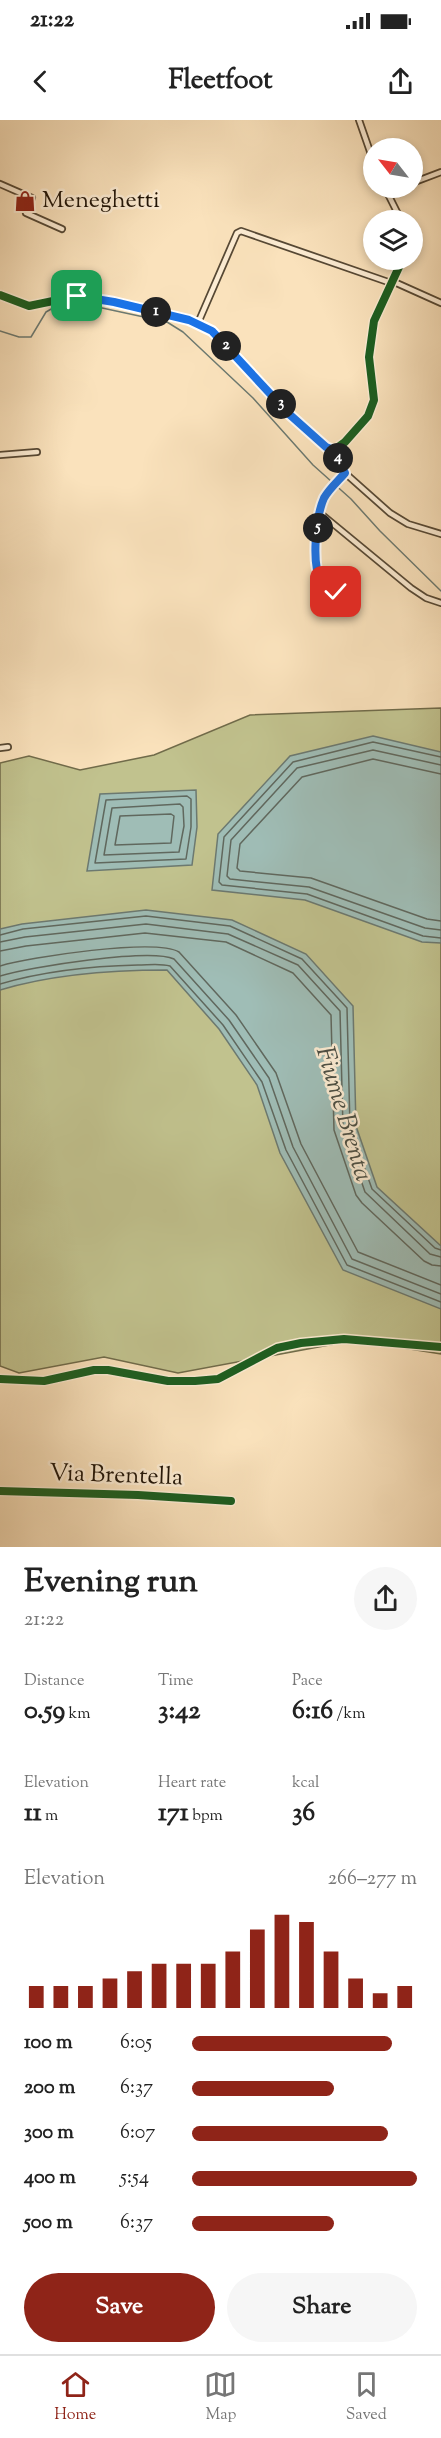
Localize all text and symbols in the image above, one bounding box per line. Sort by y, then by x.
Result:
text: 21:22 [30,5,74,37]
text: Fleetfoot [169,62,272,101]
icon: back [24,65,57,98]
icon: share [384,65,417,98]
north arrow [363,138,423,198]
map controls [363,138,423,270]
place label: Meneghetti [42,184,160,218]
shop icon: Meneghetti [13,189,37,213]
button: layers [363,210,423,270]
pin [51,270,102,321]
icon: arrive [60,279,93,312]
pin: 1 [141,297,171,327]
text: 1 [153,300,159,323]
pin: 2 [211,331,241,361]
text: 2 [222,334,230,357]
pin: 3 [266,389,296,419]
text: 3 [278,392,284,415]
pin: 4 [323,443,353,473]
text: 4 [334,446,342,469]
pin: 5 [303,513,333,543]
text: 5 [315,516,321,539]
pin [310,566,361,617]
icon: check [319,575,352,608]
water label: Fiume Brenta [305,1042,381,1186]
street label: Via Brentella [48,1457,184,1495]
text: Evening run [24,1559,198,1607]
button: share [354,1567,417,1630]
text: 21:22 [24,1606,64,1635]
text: Distance [24,1670,84,1693]
text: Time [158,1670,194,1693]
text: Pace [292,1670,323,1693]
text: 0.59 [24,1693,65,1730]
text: 3:42 [158,1693,201,1730]
text: 6:16 [292,1693,333,1730]
text: km [65,1703,91,1726]
text: /km [333,1703,366,1726]
text: Elevation [24,1772,89,1795]
text: Heart rate [158,1772,226,1795]
text: kcal [292,1772,320,1795]
text: 11 [24,1795,42,1832]
text: 171 [158,1795,189,1832]
text: 36 [292,1795,315,1832]
text: m [42,1805,58,1828]
text: bpm [189,1805,223,1828]
text: Elevation [24,1865,105,1894]
text: 266–277 m [328,1865,417,1894]
text: 100 m [24,2029,73,2058]
text: 6:05 [120,2029,152,2058]
text: 200 m [24,2074,75,2103]
text: 6:37 [120,2074,153,2103]
text: 300 m [24,2119,74,2148]
text: 6:07 [120,2119,155,2148]
text: 400 m [24,2164,76,2193]
text: 5:54 [120,2164,149,2193]
text: 500 m [24,2209,73,2238]
text: 6:37 [120,2209,153,2238]
button: Save [24,2273,215,2342]
button: Share [227,2273,417,2342]
tab: Home [54,2368,96,2427]
tab: Map [204,2368,237,2427]
tab: Saved [346,2368,387,2427]

